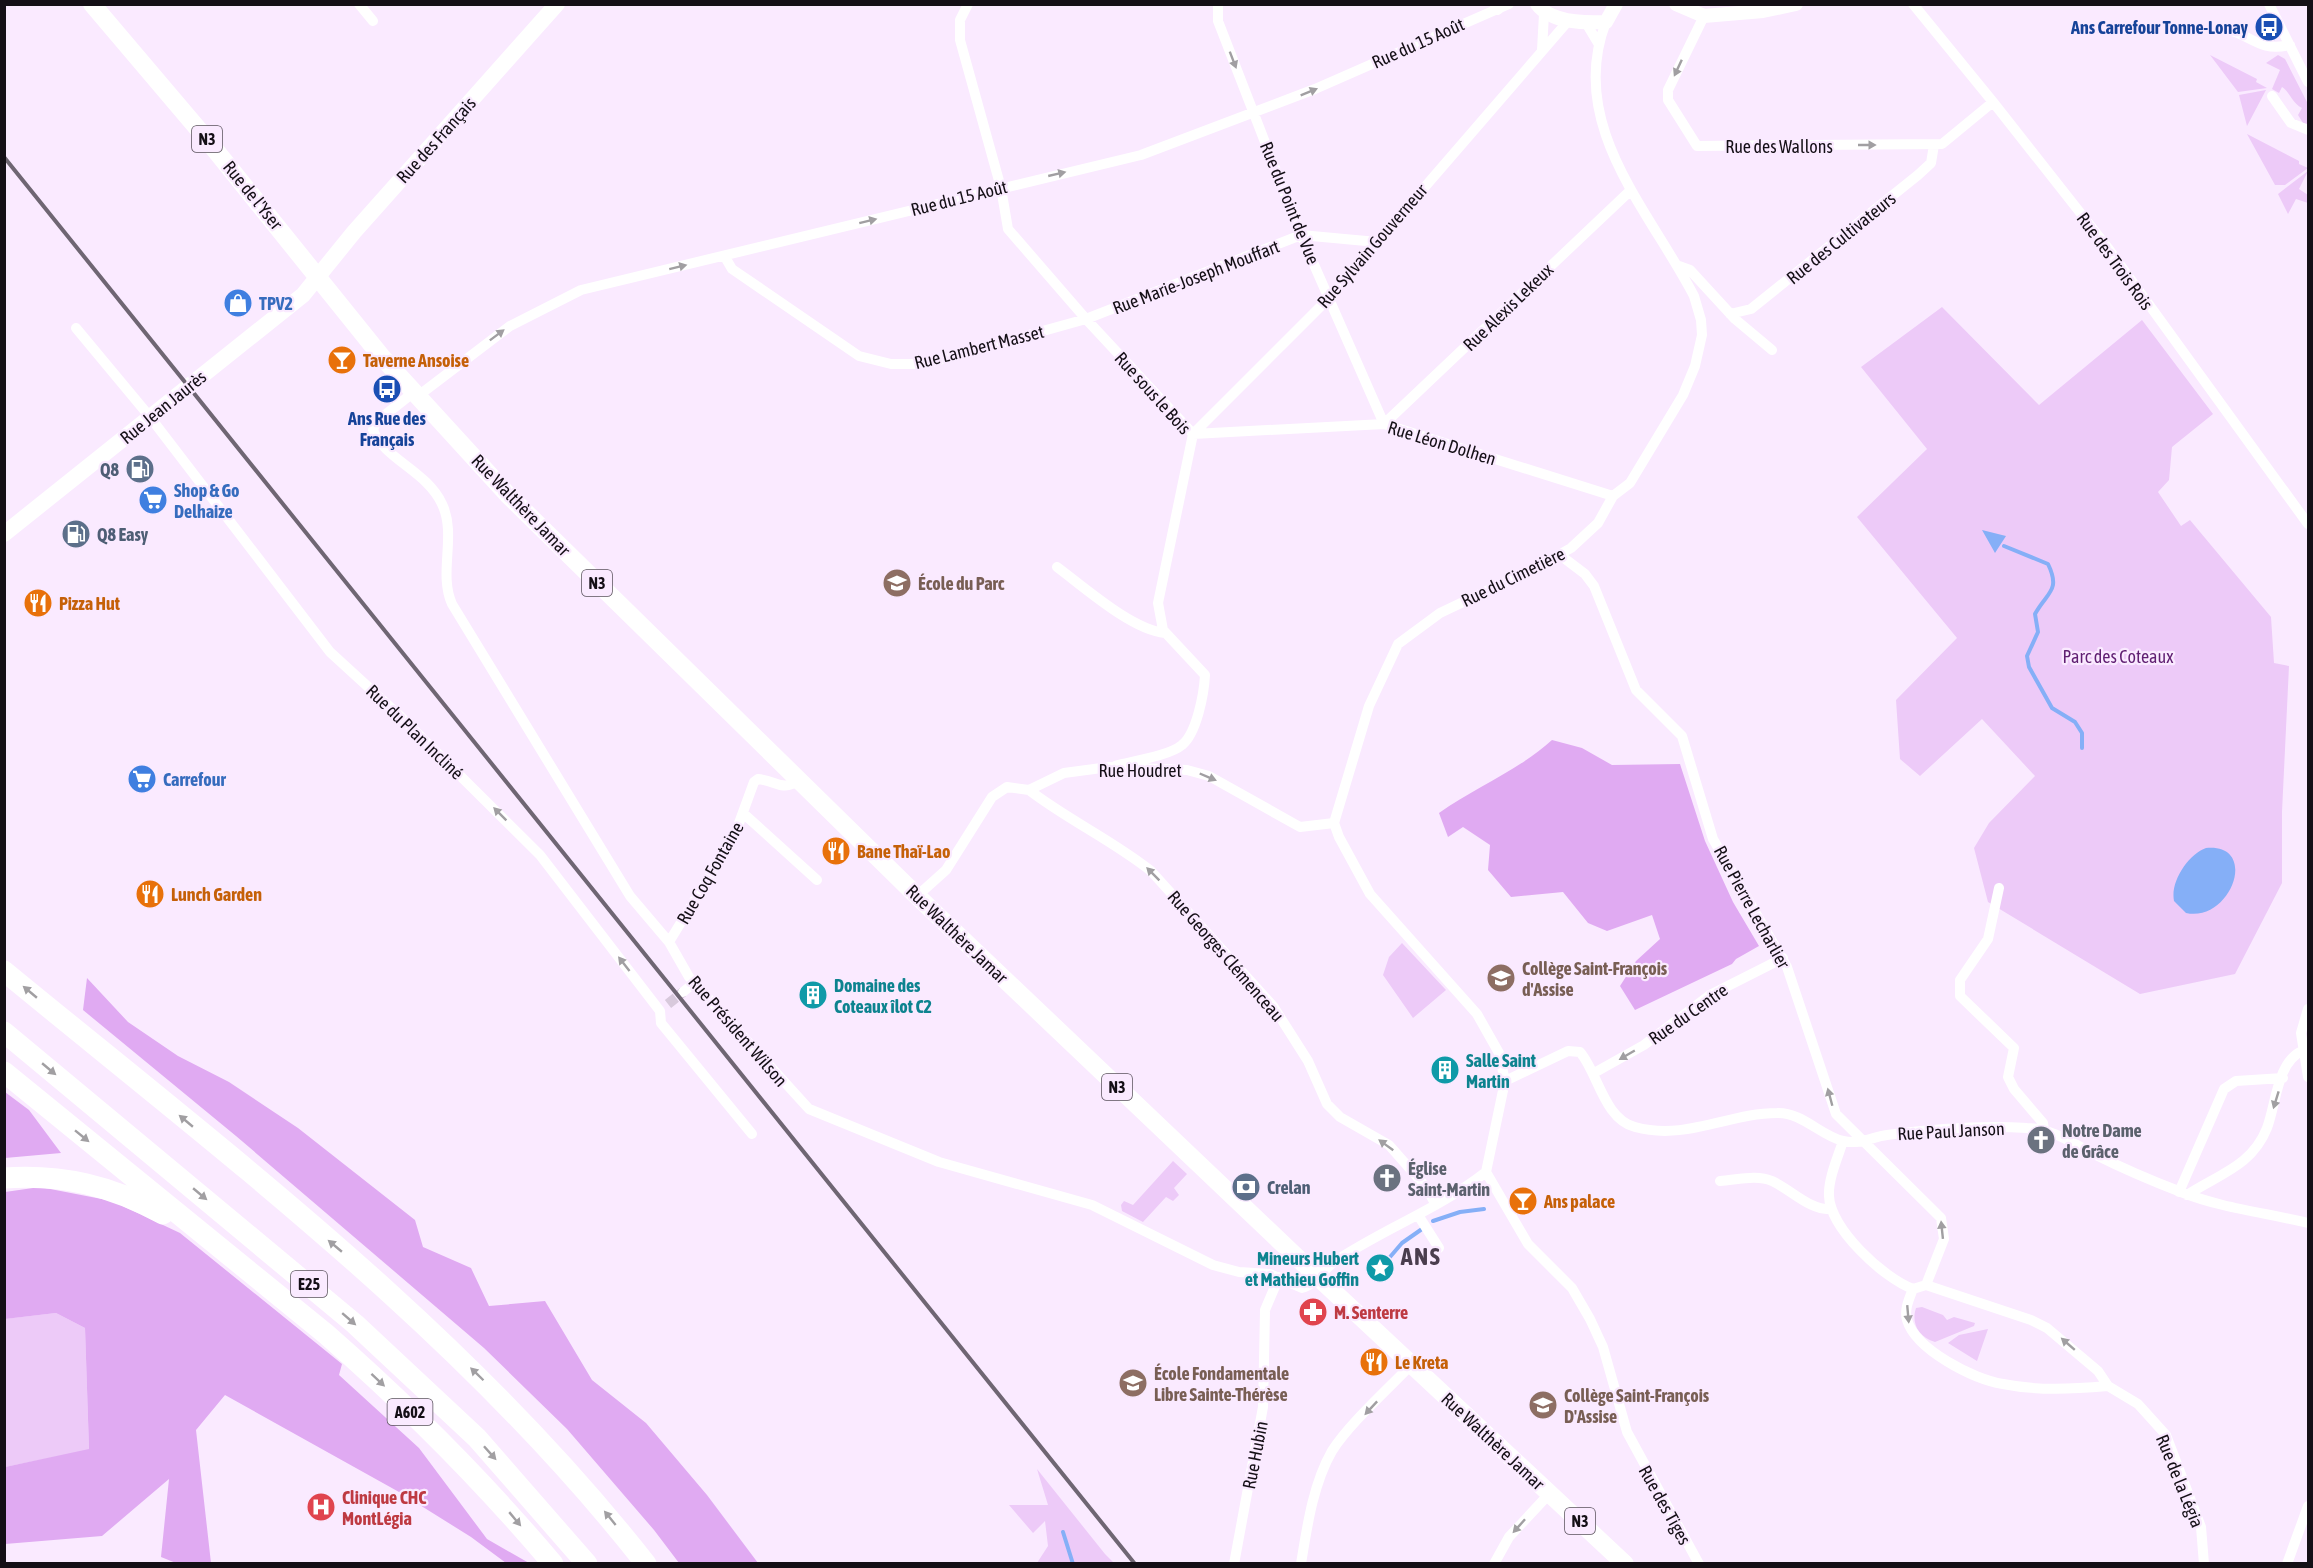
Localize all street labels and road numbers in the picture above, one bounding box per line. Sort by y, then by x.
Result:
street label: Rue du 15 Août [1369,13,1467,73]
street label: Rue des Français [392,93,480,187]
road number: N3 [192,126,222,152]
street label: Rue des Wallons [1725,136,1833,157]
street label: Rue du Point de Vue [1256,139,1324,267]
street label: Rue de l'Yser [219,156,287,234]
street label: Rue du 15 Août [909,176,1009,220]
street label: Rue Sylvain Gouverneur [1313,179,1432,312]
street label: Rue des Cultivateurs [1782,188,1900,288]
street label: Rue des Trois Rois [2073,208,2157,314]
street label: Rue Marie-Joseph Mouffart [1110,235,1282,319]
street label: Rue Alexis Lekeux [1459,259,1557,355]
street label: Rue Lambert Masset [912,321,1046,373]
street label: Rue sous le Bois [1111,348,1195,438]
street label: Rue Jean Jaurès [116,366,210,448]
street label: Rue Léon Dolhen [1385,417,1499,469]
street label: Rue Walthère Jamar [467,450,575,561]
street label: Rue du Cimetière [1458,543,1568,611]
road number: N3 [582,570,612,596]
street label: Rue du Plan Incliné [362,680,468,784]
street label: Rue Houdret [1098,760,1182,781]
street label: Rue Coq Fontaine [672,818,748,928]
street label: Rue Pierre Lecharlier [1710,842,1795,973]
street label: Rue Walthère Jamar [902,880,1013,988]
street label: Rue Georges Clémenceau [1164,886,1288,1026]
street label: Rue Président Wilson [684,971,792,1091]
street label: Rue du Centre [1644,979,1732,1049]
road number: N3 [1102,1074,1132,1100]
street label: Rue Paul Janson [1897,1118,2005,1144]
road number: E25 [291,1271,327,1297]
street label: Rue Walthère Jamar [1437,1388,1549,1494]
road number: A602 [388,1399,432,1425]
street label: Rue Hubin [1238,1419,1272,1491]
street label: Rue de la Légia [2152,1431,2208,1531]
street label: Rue des Tiges [1635,1462,1695,1548]
road number: N3 [1565,1508,1595,1534]

